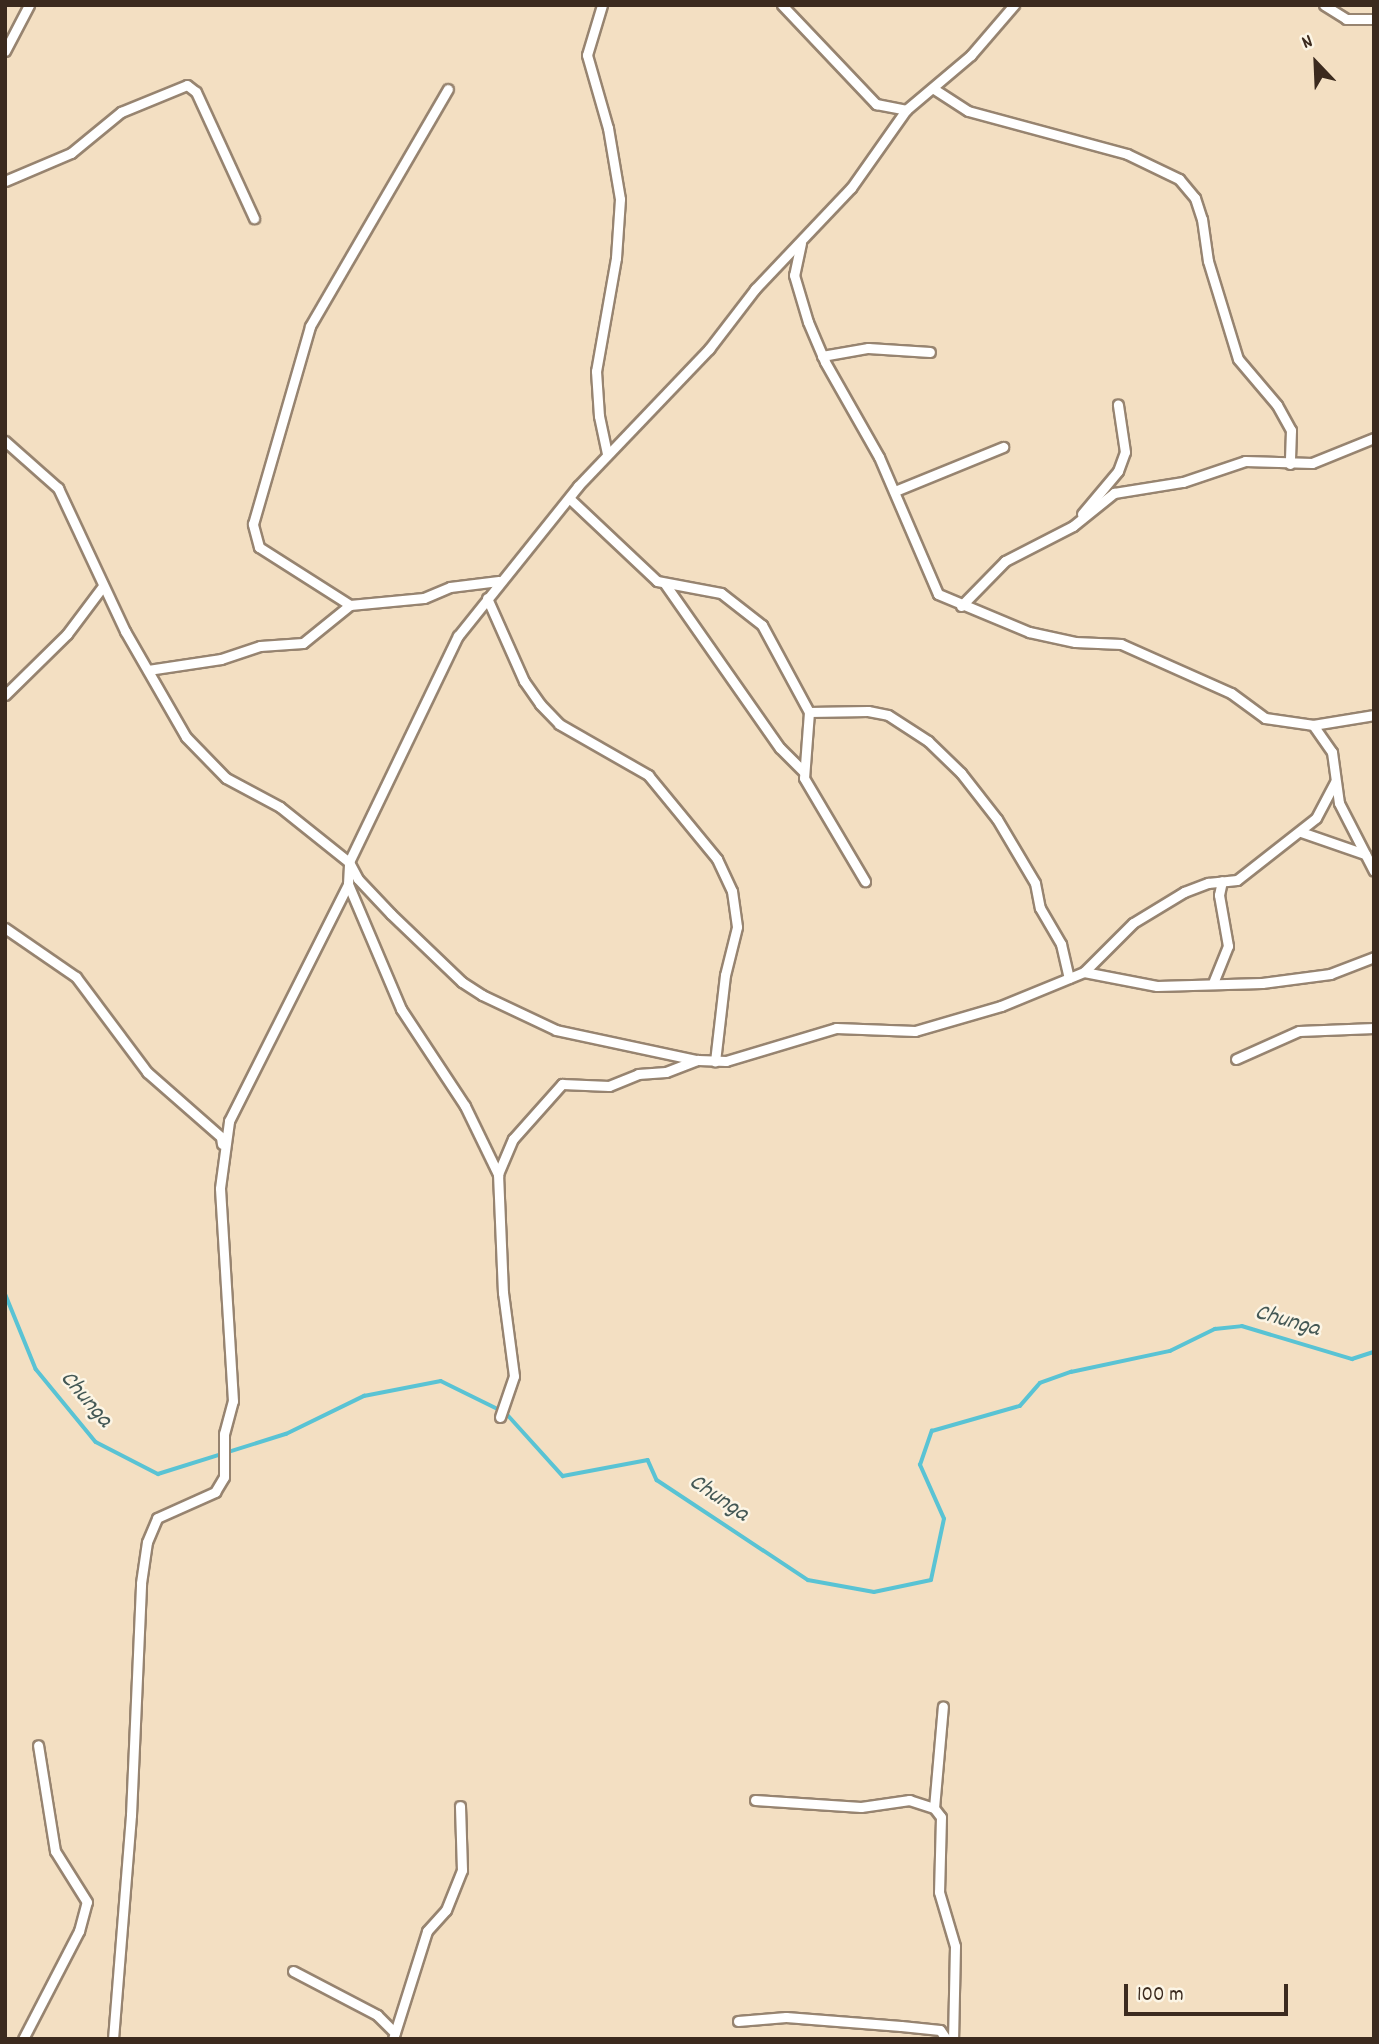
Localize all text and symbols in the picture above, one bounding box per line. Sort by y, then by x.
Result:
north arrow [1281,28,1351,98]
text: N [1298,29,1317,57]
water label: Chunga [1251,1299,1323,1345]
water label: Chunga [52,1366,118,1434]
water label: Chunga [683,1469,753,1529]
scale bar [1127,1970,1292,2014]
text: 100 m [1137,1981,1184,2011]

